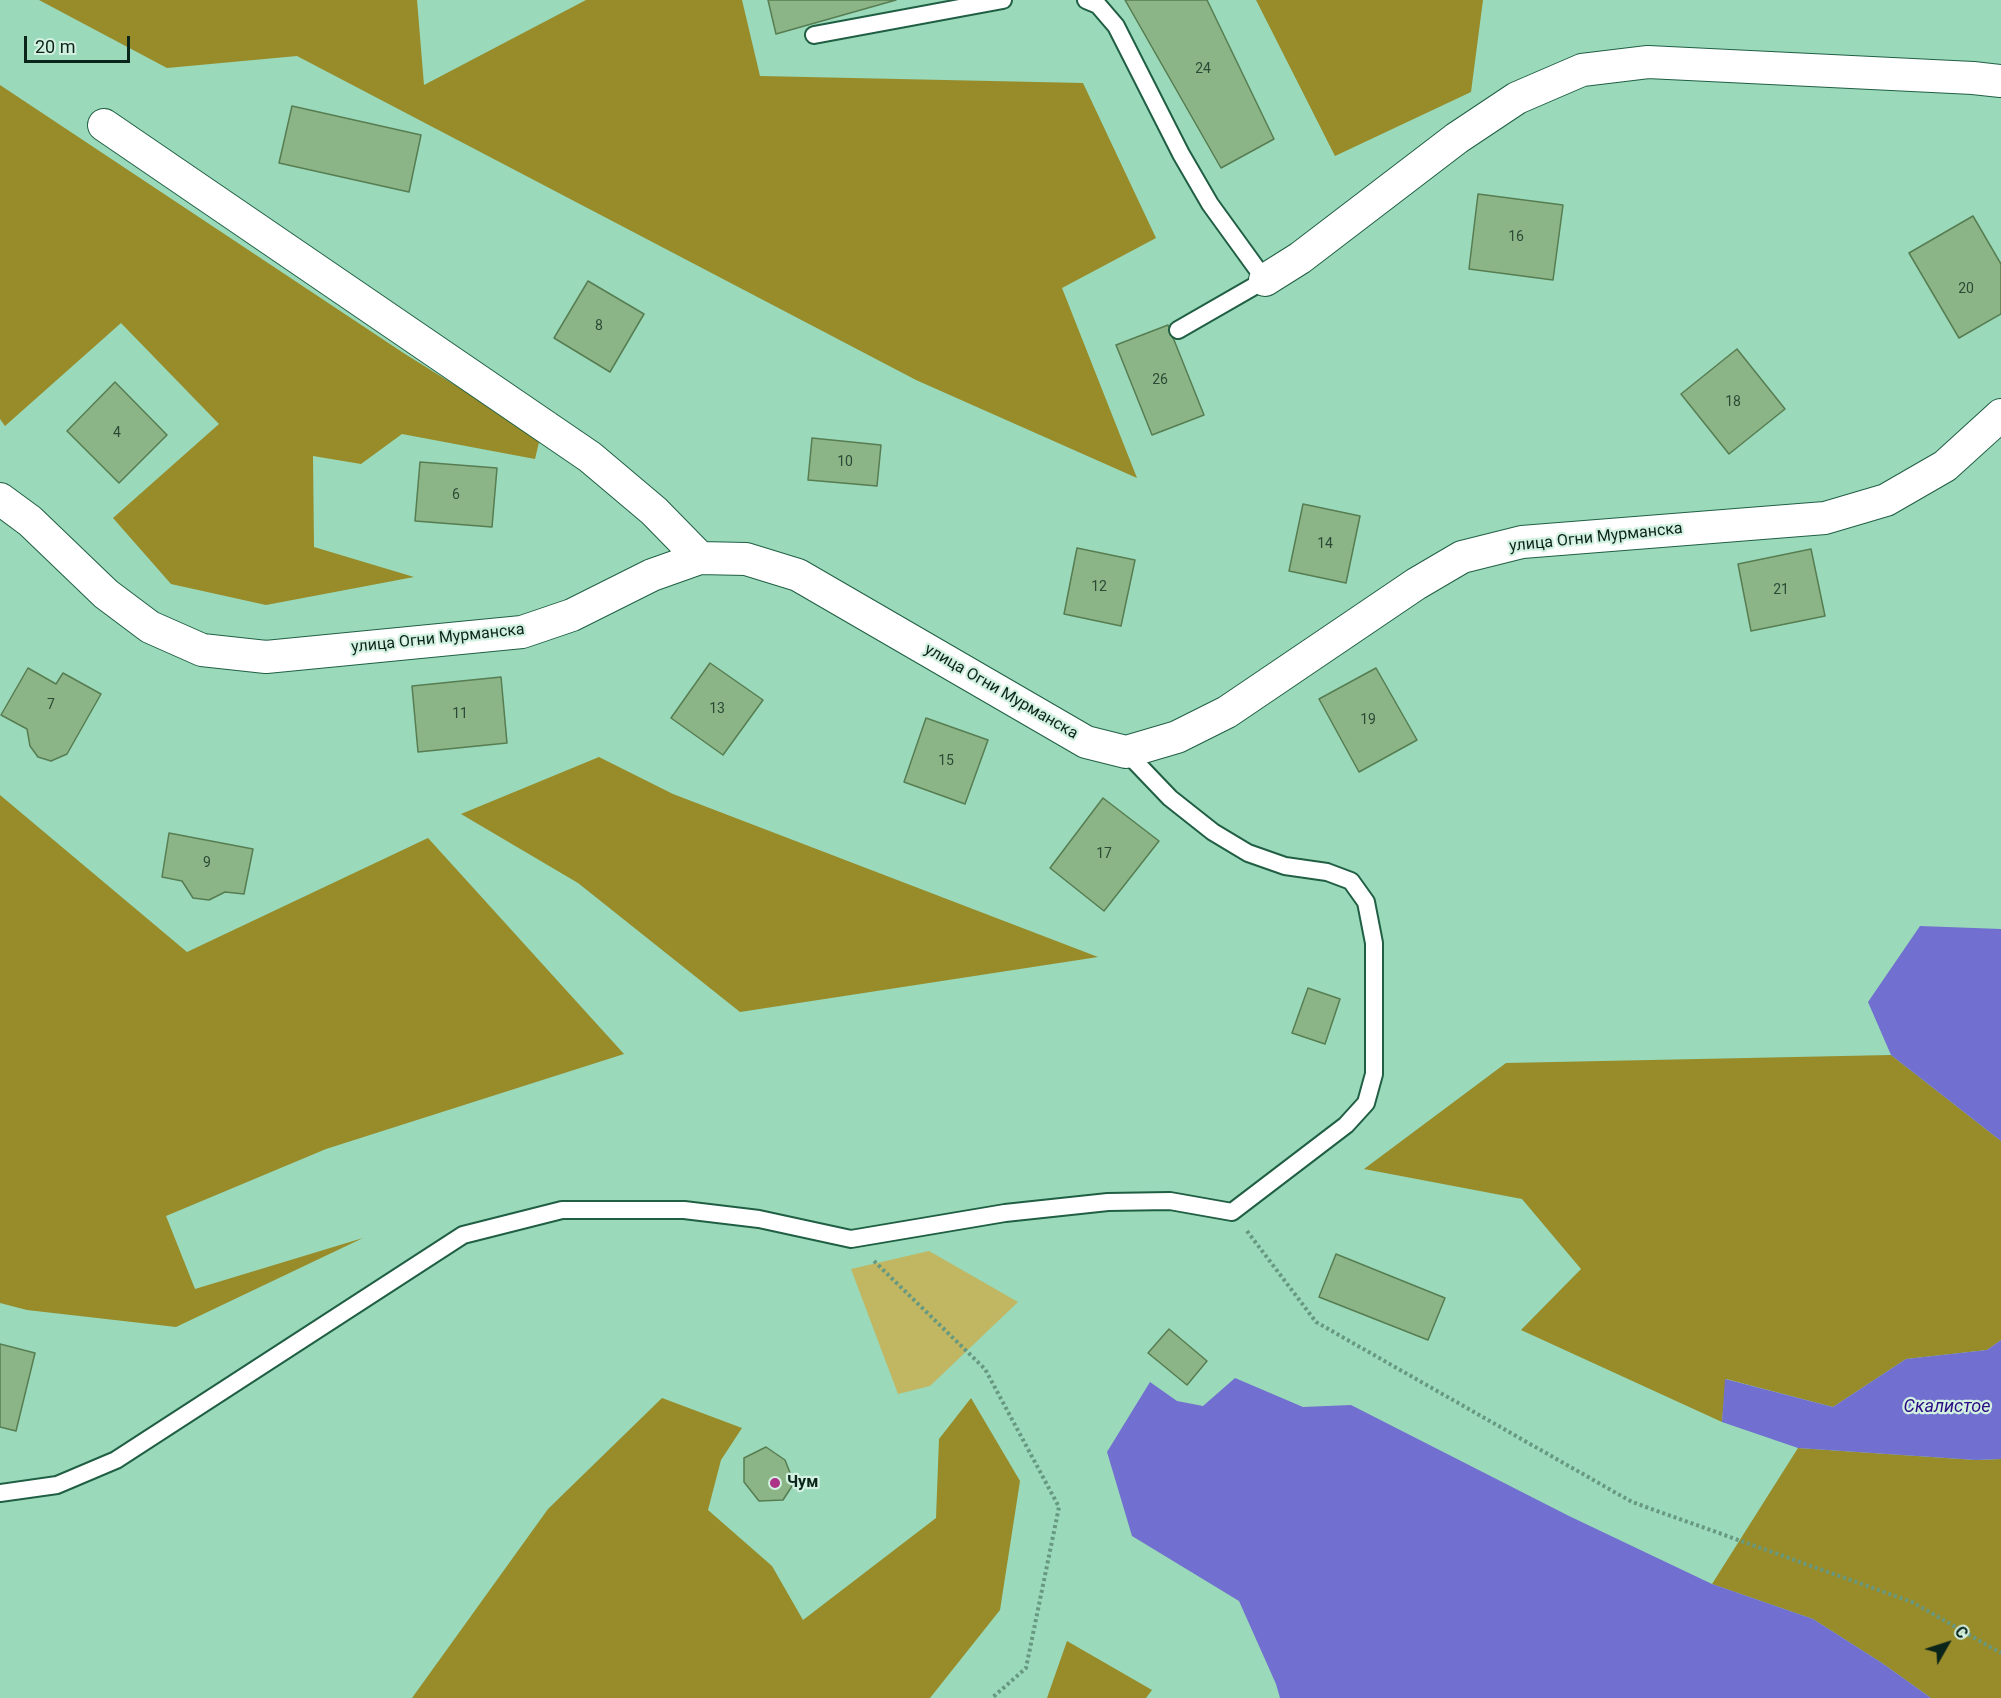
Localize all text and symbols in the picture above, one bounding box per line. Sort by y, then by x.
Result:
scale bar [27,24,134,62]
text: 20 m [35,36,75,57]
house number: 24 [1195,61,1211,77]
house number: 16 [1508,229,1524,245]
house number: 20 [1958,281,1974,297]
house number: 8 [595,318,603,334]
house number: 26 [1152,372,1168,388]
house number: 18 [1725,394,1741,410]
house number: 4 [113,425,121,441]
house number: 10 [837,454,853,470]
house number: 6 [452,487,460,503]
street label: улица Огни Мурманска [1508,519,1684,557]
house number: 14 [1317,536,1333,552]
house number: 12 [1091,579,1107,595]
house number: 21 [1773,582,1789,598]
street label: улица Огни Мурманска [350,620,526,658]
street label: улица Огни Мурманска [921,640,1081,744]
house number: 7 [47,697,55,713]
house number: 13 [709,701,725,717]
house number: 11 [452,706,468,722]
house number: 19 [1360,712,1376,728]
house number: 15 [938,753,954,769]
house number: 17 [1096,846,1112,862]
house number: 9 [203,855,211,871]
water label: Скалистое [1904,1396,1990,1418]
place label: Чум [787,1473,818,1493]
marker: Чум [768,1476,782,1490]
north arrow [1917,1614,1977,1674]
text: С [1951,1622,1972,1642]

